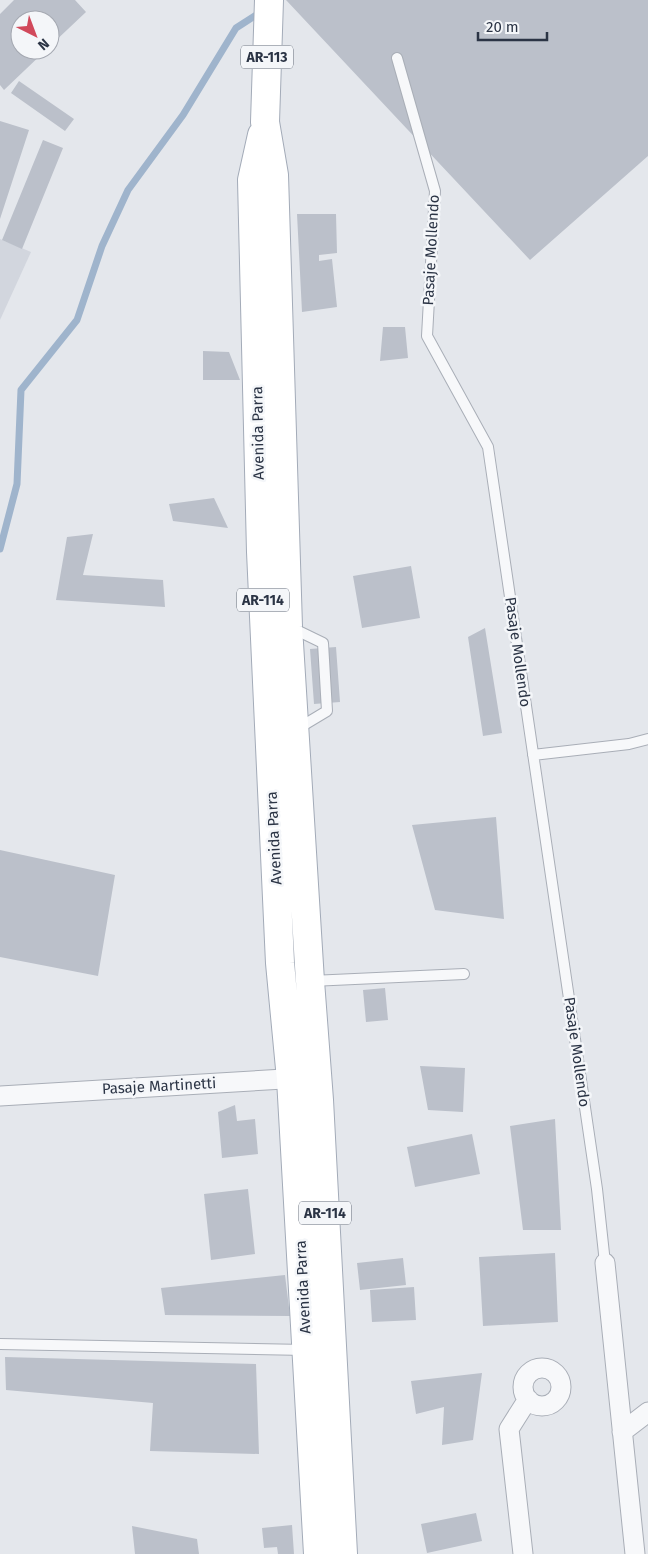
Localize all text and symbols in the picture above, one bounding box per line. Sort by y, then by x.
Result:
north arrow [10,10,60,60]
scale bar [478,10,547,42]
text: 20 m [486,18,519,36]
text: N [34,35,53,54]
road number: AR-113 [241,46,293,68]
street label: Pasaje Mollendo [419,194,443,306]
street label: Avenida Parra [248,386,268,480]
road number: AR-114 [237,588,289,612]
street label: Pasaje Mollendo [501,596,535,708]
street label: Avenida Parra [263,791,285,885]
street label: Pasaje Mollendo [560,996,594,1108]
street label: Pasaje Martinetti [101,1074,217,1098]
road number: AR-114 [299,1202,351,1224]
street label: Avenida Parra [292,1240,314,1334]

